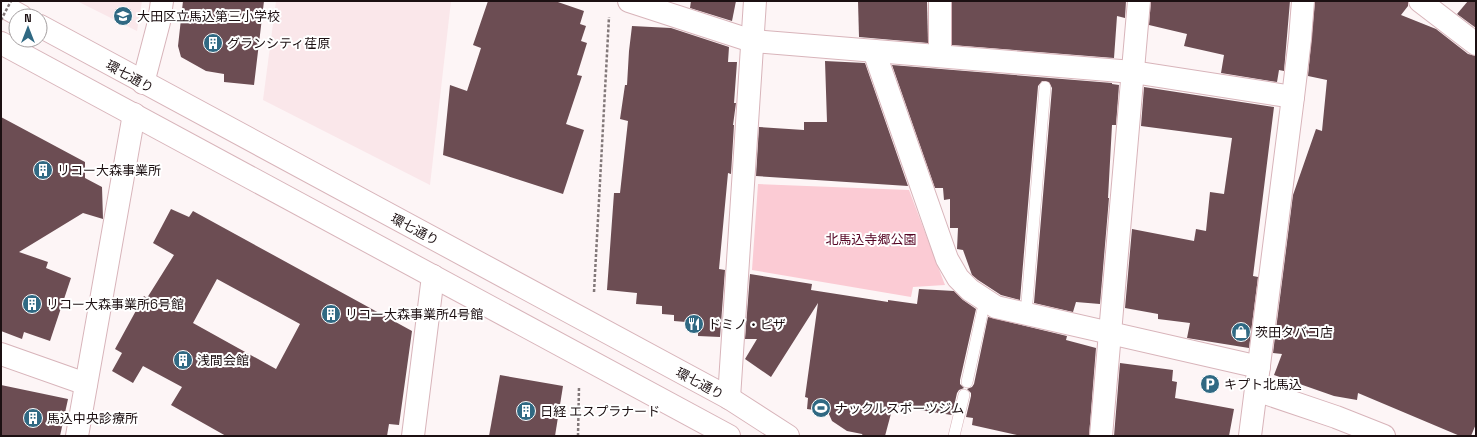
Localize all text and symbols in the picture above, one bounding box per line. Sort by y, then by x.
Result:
school or university icon: 大田区立馬込第三小学校 [112,5,134,27]
north arrow [8,8,48,48]
place label: 大田区立馬込第三小学校 [137,8,280,25]
text: N [24,11,32,25]
building icon: グランシティ荏原 [202,32,224,54]
place label: グランシティ荏原 [227,35,330,52]
street label: 環七通り [103,56,157,96]
building icon: リコー大森事業所 [32,159,54,181]
place label: リコー大森事業所 [57,162,161,179]
street label: 環七通り [388,210,442,249]
park label: 北馬込寺郷公園 [825,231,917,248]
building icon: リコー大森事業所6号館 [21,293,43,315]
place label: リコー大森事業所6号館 [46,296,184,313]
building icon: リコー大森事業所4号館 [320,303,342,325]
place label: リコー大森事業所4号館 [345,306,483,323]
restaurant icon: ドミノ・ピザ [683,313,705,335]
place label: ドミノ・ピザ [708,316,786,333]
shop icon: 茨田タバコ店 [1230,321,1252,343]
place label: 茨田タバコ店 [1255,324,1333,341]
building icon: 浅間会館 [172,349,194,371]
place label: 浅間会館 [197,352,249,369]
street label: 環七通り [673,364,727,403]
parking icon: キプト北馬込 [1199,373,1221,395]
place label: キプト北馬込 [1224,376,1302,393]
sports icon: ナックルスポーツジム [810,397,832,419]
building icon: 日経 エスプラナード [515,400,537,422]
place label: ナックルスポーツジム [835,400,964,417]
place label: 日経 エスプラナード [540,403,660,420]
building icon: 馬込中央診療所 [22,407,44,429]
place label: 馬込中央診療所 [47,410,138,427]

